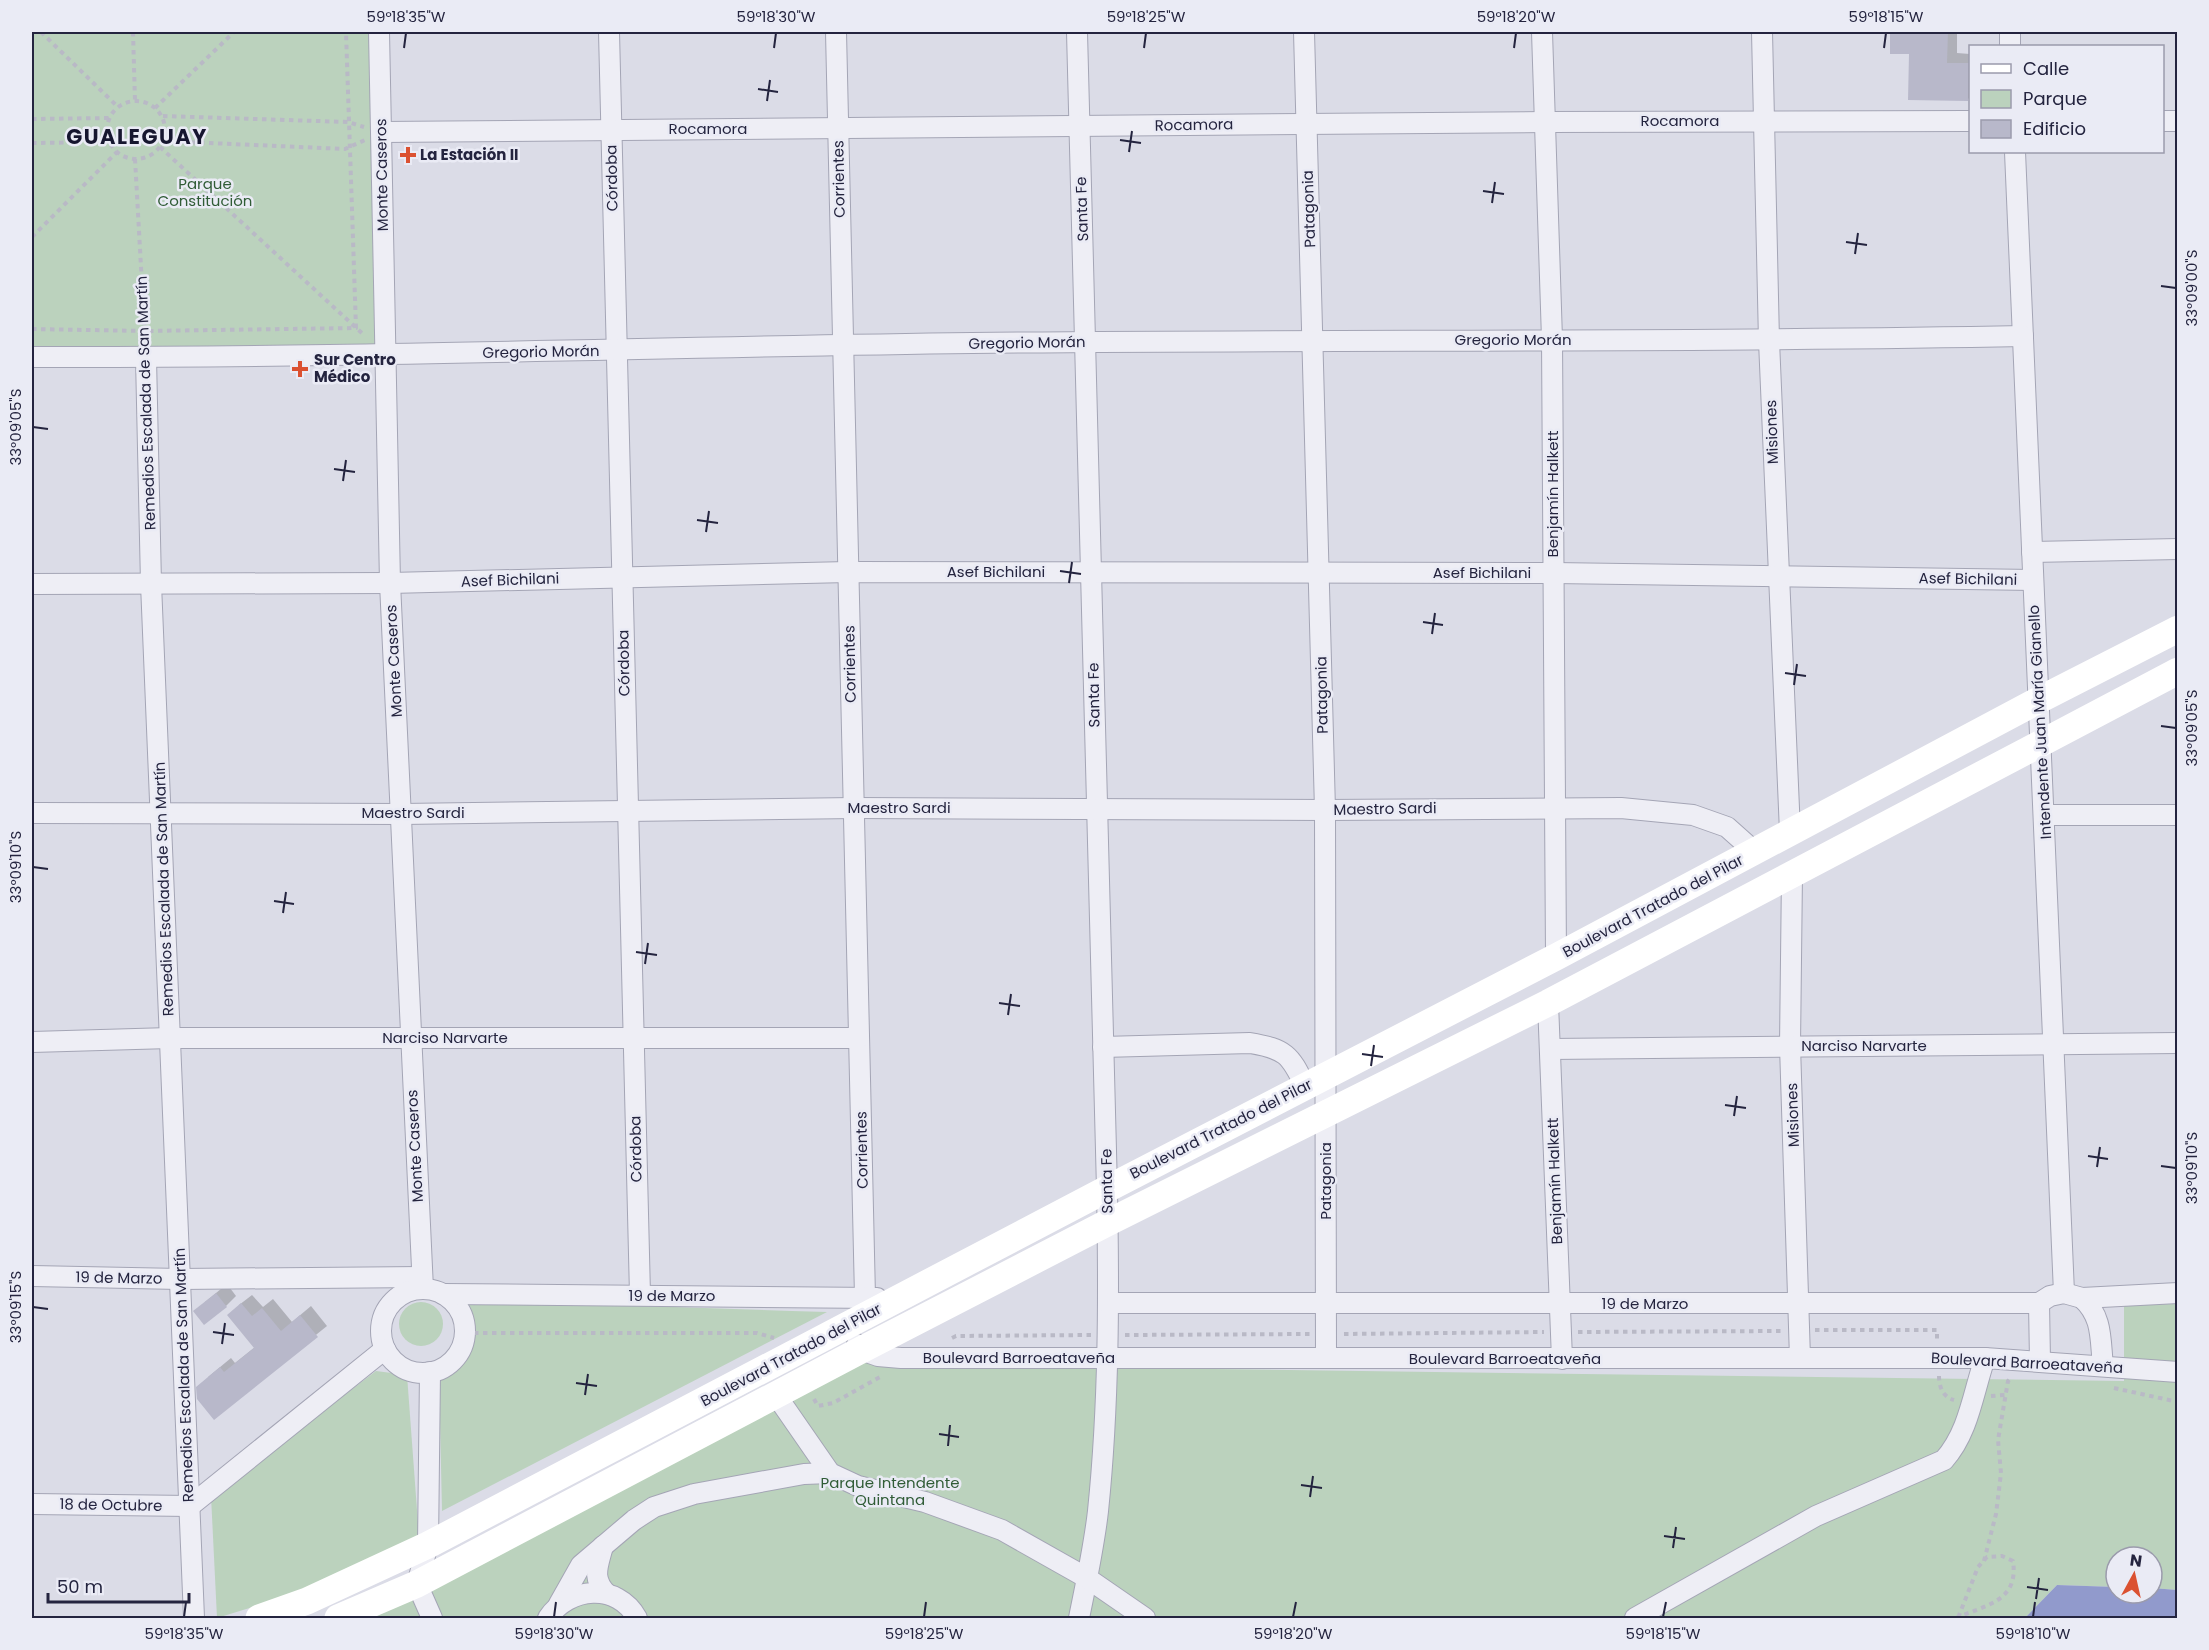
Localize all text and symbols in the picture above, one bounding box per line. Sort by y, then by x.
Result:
text: 59°18'35"W [367,6,446,27]
text: 59°18'30"W [737,6,816,27]
text: 59°18'25"W [1107,6,1186,27]
text: 59°18'20"W [1477,6,1556,27]
text: 59°18'15"W [1849,6,1924,27]
legend [1969,45,2164,153]
text: Calle [2023,56,2069,81]
text: Parque [2023,86,2087,111]
street label: Rocamora [1641,110,1719,131]
street label: Rocamora [1154,113,1234,136]
text: Edificio [2023,116,2086,141]
street label: Monte Caseros [370,118,393,232]
street label: Rocamora [669,118,747,139]
district label: GUALEGUAY [66,122,208,151]
street label: Corrientes [827,140,850,218]
place label: La Estación II [420,144,518,165]
street label: Córdoba [600,144,623,212]
marker: La Estación II [401,148,415,162]
street label: Patagonia [1297,170,1320,248]
park label: Parque Constitución [158,173,252,211]
street label: Santa Fe [1070,176,1093,242]
text: 33°09'00"S [2181,249,2202,327]
street label: Remedios Escalada de San Martín [131,275,160,531]
street label: Gregorio Morán [1454,329,1572,350]
street label: Gregorio Morán [968,331,1086,354]
street label: Gregorio Morán [482,340,600,363]
place label: Sur Centro Médico [314,349,396,387]
marker: Sur Centro Médico [291,360,309,378]
text: 33°09'05"S [5,388,26,466]
street label: Misiones [1760,399,1783,465]
street label: Benjamín Halkett [1542,431,1563,557]
street label: Asef Bichilani [947,561,1045,582]
street label: Asef Bichilani [1433,562,1531,583]
street label: Asef Bichilani [460,567,560,592]
street label: Asef Bichilani [1919,567,2017,590]
street label: Monte Caseros [380,604,407,718]
street label: Intendente Juan María Gianello [2023,604,2056,840]
street label: Corrientes [838,625,861,703]
street label: Córdoba [612,629,635,697]
street label: Patagonia [1310,656,1333,734]
street label: Santa Fe [1082,662,1105,728]
text: 33°09'05"S [2181,689,2202,767]
street label: Remedios Escalada de San Martín [149,761,178,1017]
street label: Maestro Sardi [847,797,951,818]
street label: Maestro Sardi [1333,797,1437,820]
street label: Maestro Sardi [361,802,465,823]
text: 33°09'10"S [5,831,26,903]
street label: Boulevard Tratado del Pilar [1559,849,1747,962]
street label: Narciso Narvarte [382,1027,508,1048]
street label: Narciso Narvarte [1801,1035,1927,1056]
street label: Boulevard Tratado del Pilar [1126,1073,1316,1184]
street label: Misiones [1781,1082,1804,1148]
street label: Monte Caseros [401,1089,428,1203]
street label: Corrientes [850,1111,873,1189]
street label: Córdoba [624,1115,647,1183]
street label: Benjamín Halkett [1542,1117,1567,1245]
text: 33°09'10"S [2181,1132,2202,1204]
street label: Patagonia [1315,1142,1336,1220]
street label: Santa Fe [1095,1148,1118,1214]
street label: Remedios Escalada de San Martín [169,1247,198,1503]
street label: 19 de Marzo [75,1266,163,1289]
text: 33°09'15"S [5,1271,26,1343]
street label: 19 de Marzo [629,1285,715,1306]
street label: 19 de Marzo [1602,1293,1688,1314]
street label: Boulevard Tratado del Pilar [697,1298,885,1411]
street label: Boulevard Barroeataveña [923,1347,1115,1368]
street label: Boulevard Barroeataveña [1930,1347,2124,1378]
street label: Boulevard Barroeataveña [1409,1348,1601,1369]
park label: Parque Intendente Quintana [821,1472,959,1510]
street label: 18 de Octubre [59,1493,163,1516]
north arrow [2104,1545,2164,1605]
text: N [2128,1548,2144,1573]
scale bar [48,1566,189,1604]
text: 50 m [57,1574,103,1599]
text: 59°18'35"W [145,1623,224,1644]
text: 59°18'30"W [515,1623,594,1644]
text: 59°18'25"W [885,1623,964,1644]
text: 59°18'20"W [1254,1623,1333,1644]
text: 59°18'15"W [1626,1623,1701,1644]
text: 59°18'10"W [1996,1623,2071,1644]

